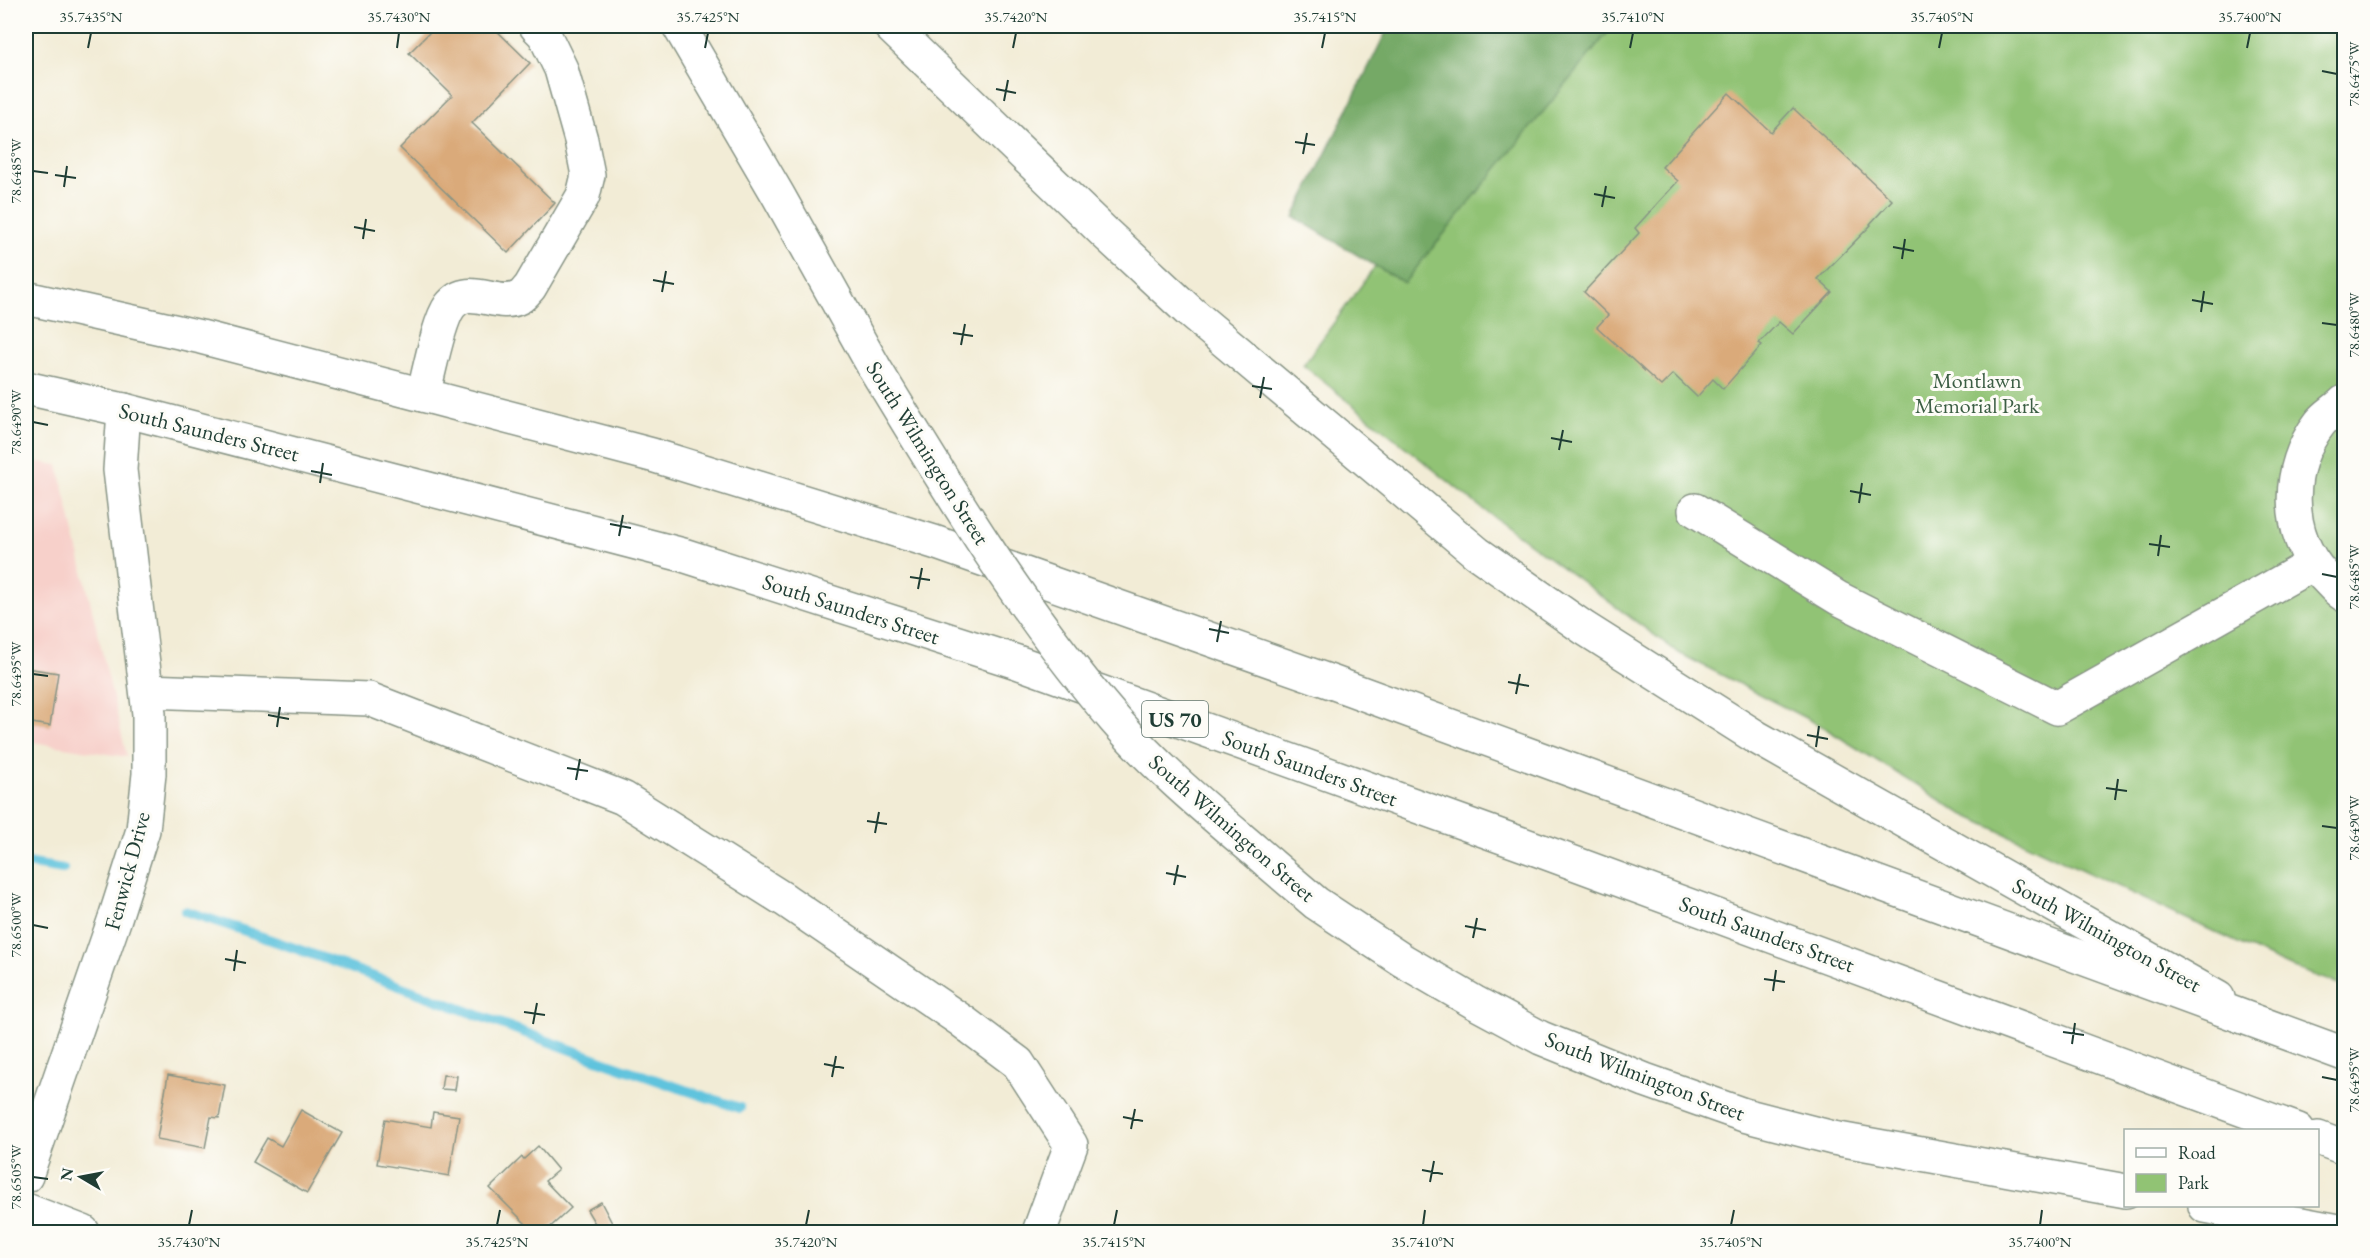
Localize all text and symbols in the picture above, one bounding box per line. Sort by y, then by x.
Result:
text: 35.7435°N [60,7,123,26]
text: 35.7430°N [368,7,431,26]
text: 35.7425°N [677,7,740,26]
text: 35.7420°N [985,7,1048,26]
text: 35.7415°N [1294,7,1357,26]
text: 35.7410°N [1602,7,1665,26]
text: 35.7405°N [1911,7,1974,26]
text: 35.7400°N [2219,7,2282,26]
text: 78.6475°W [2344,41,2363,106]
text: 78.6485°W [6,138,25,203]
text: 78.6480°W [2344,292,2363,357]
street label: South Wilmington Street [860,356,996,550]
park label: Montlawn Memorial Park [1915,366,2040,420]
text: 78.6490°W [6,389,25,454]
street label: South Saunders Street [116,396,302,468]
text: 78.6485°W [2344,544,2363,609]
street label: South Saunders Street [759,567,943,651]
text: 78.6495°W [6,641,25,706]
road number: US 70 [1142,701,1208,737]
street label: South Saunders Street [1218,723,1402,813]
street label: South Wilmington Street [1143,748,1321,908]
text: 78.6490°W [2344,795,2363,860]
street label: Fenwick Drive [97,808,157,933]
street label: South Wilmington Street [2007,871,2207,999]
street label: South Saunders Street [1675,889,1859,979]
text: 78.6500°W [6,892,25,957]
street label: South Wilmington Street [1541,1025,1749,1127]
text: 78.6495°W [2344,1047,2363,1112]
legend [2124,1129,2319,1207]
text: Road [2178,1141,2217,1164]
text: 78.6505°W [6,1144,25,1209]
north arrow [51,1147,111,1207]
text: N [55,1166,78,1183]
text: Park [2178,1171,2209,1194]
text: 35.7430°N [158,1232,221,1251]
text: 35.7425°N [466,1232,529,1251]
text: 35.7420°N [775,1232,838,1251]
text: 35.7415°N [1083,1232,1146,1251]
text: 35.7410°N [1392,1232,1455,1251]
text: 35.7405°N [1700,1232,1763,1251]
text: 35.7400°N [2009,1232,2072,1251]

